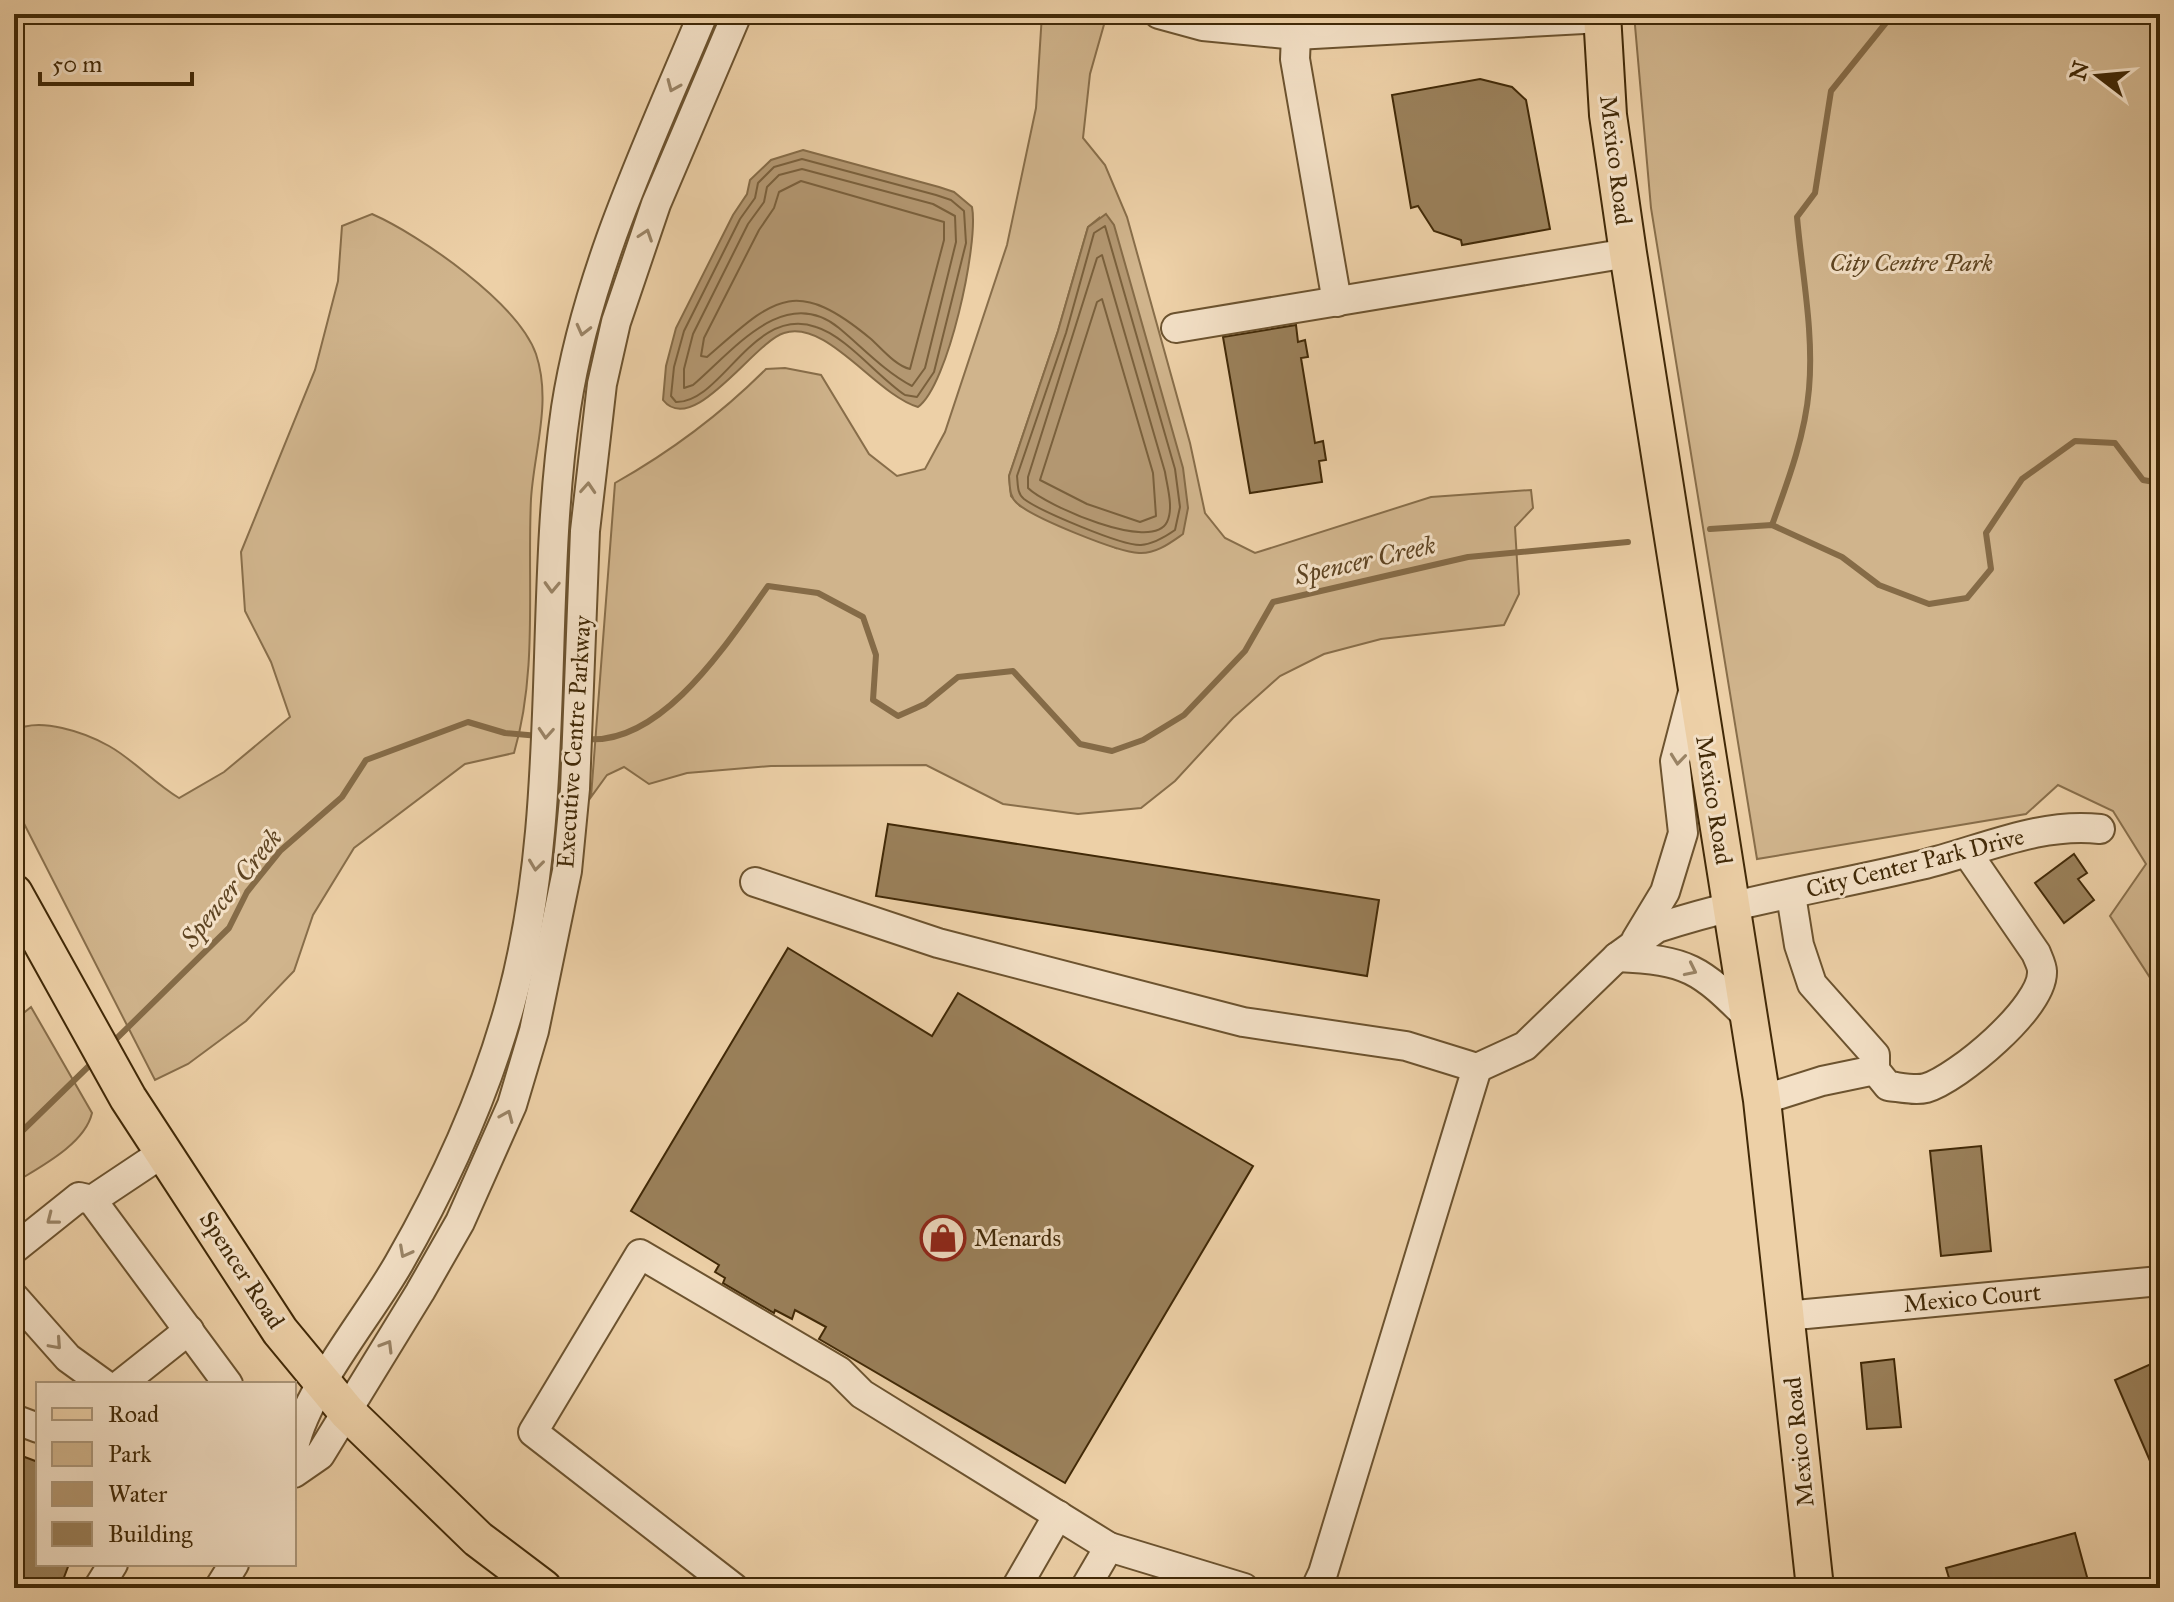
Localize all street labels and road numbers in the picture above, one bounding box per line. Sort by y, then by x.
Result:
street label: Mexico Road [1593,93,1639,227]
street label: Executive Centre Parkway [550,614,598,870]
street label: Mexico Road [1689,733,1739,867]
street label: City Center Park Drive [1803,821,2027,905]
street label: Spencer Road [193,1206,291,1334]
street label: Mexico Court [1902,1277,2043,1319]
street label: Mexico Road [1777,1376,1821,1508]

